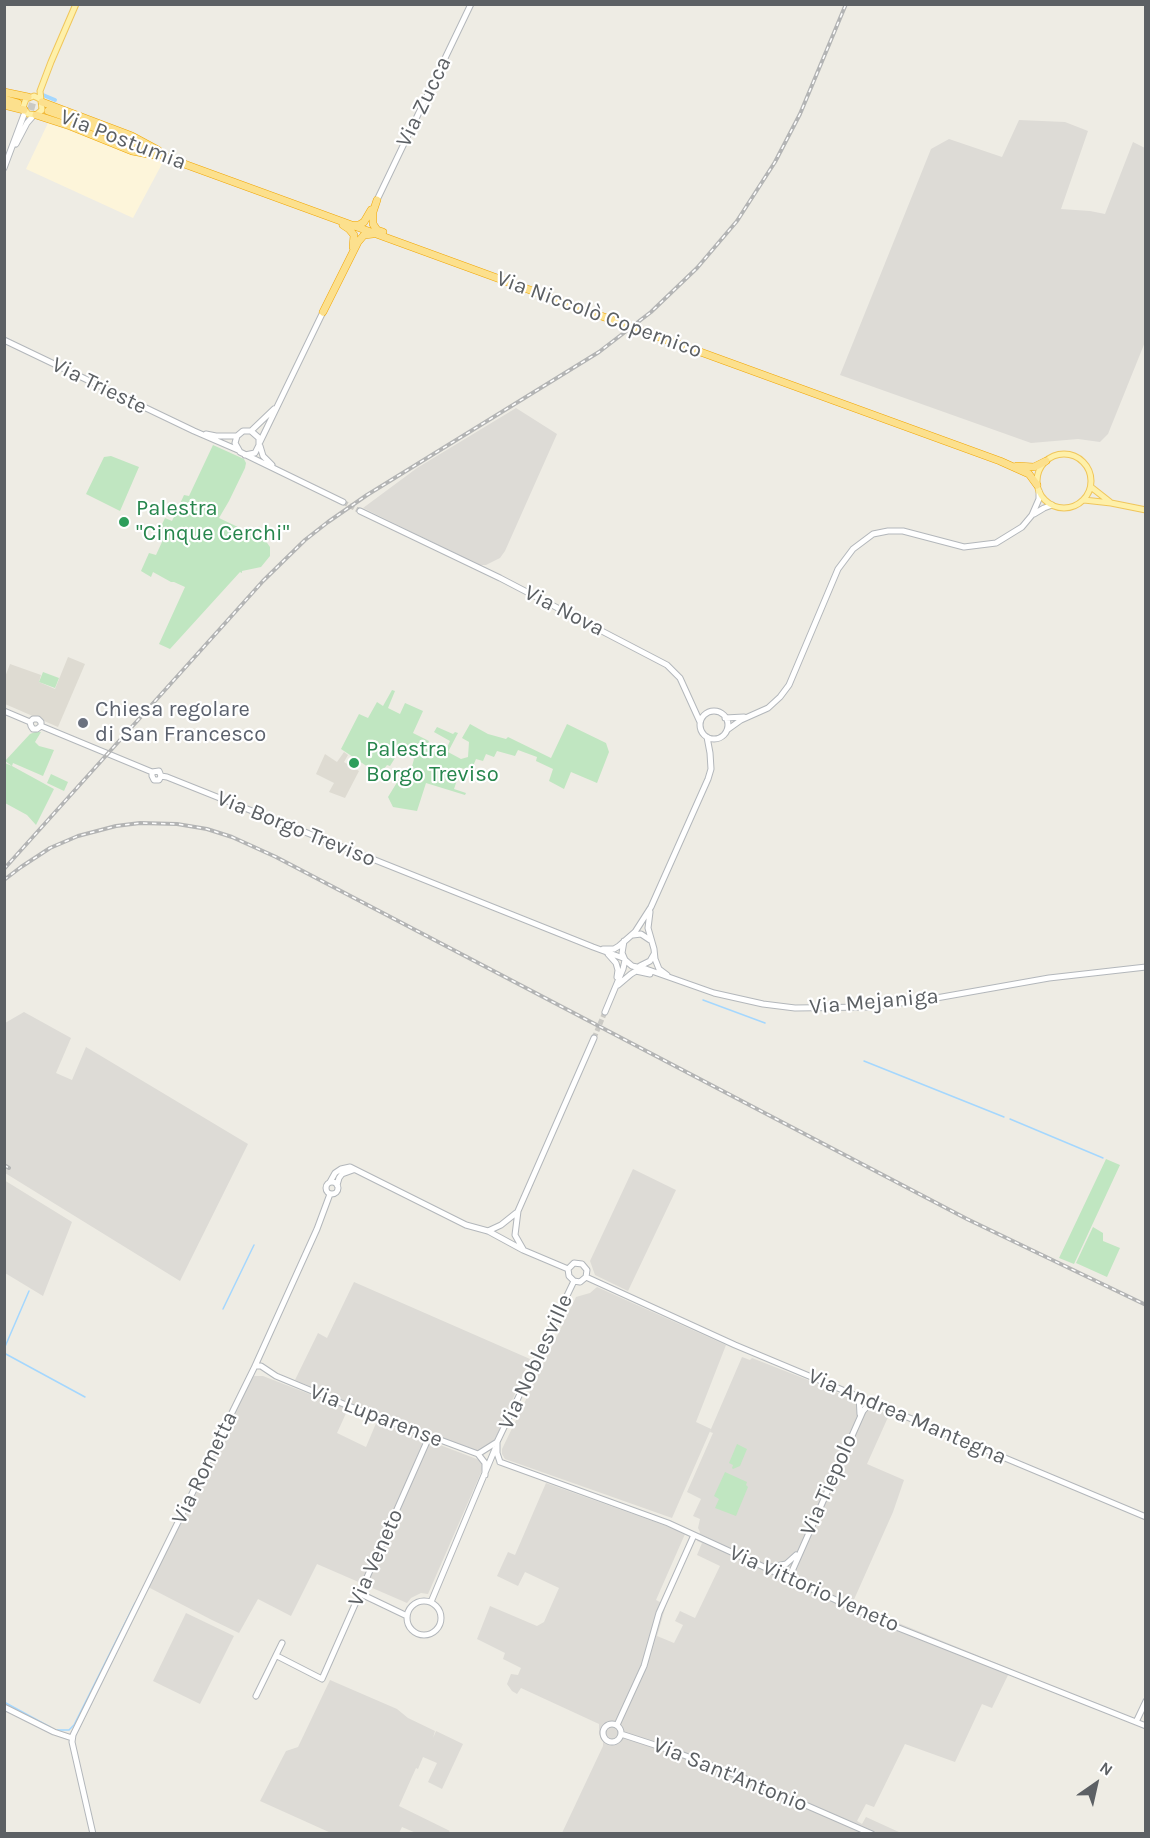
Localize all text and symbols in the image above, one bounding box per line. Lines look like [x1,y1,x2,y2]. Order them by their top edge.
street label: Via Zucca [391,52,457,152]
street label: Via Postumia [56,104,190,176]
street label: Via Niccolò Copernico [493,266,705,364]
street label: Via Trieste [47,352,151,420]
place label: Palestra "Cinque Cerchi" [136,496,289,548]
marker: Palestra "Cinque Cerchi" [117,515,131,529]
street label: Via Nova [519,580,609,642]
place label: Chiesa regolare di San Francesco [95,697,266,748]
marker: Chiesa regolare di San Francesco [76,716,90,730]
place label: Palestra Borgo Treviso [366,737,499,788]
marker: Palestra Borgo Treviso [347,756,361,770]
street label: Via Borgo Treviso [213,785,379,873]
street label: Via Mejaniga [808,983,940,1021]
street label: Via Noblesville [493,1290,579,1434]
street label: Via Andrea Mantegna [804,1363,1010,1471]
street label: Via Luparense [306,1379,446,1453]
street label: Via Rometta [166,1407,244,1529]
street label: Via Tiepolo [795,1430,863,1540]
street label: Via Veneto [343,1505,409,1611]
street label: Via Vittorio Veneto [725,1540,903,1638]
street label: Via Sant'Antonio [649,1732,811,1818]
north arrow [1066,1754,1126,1814]
text: N [1096,1758,1116,1780]

